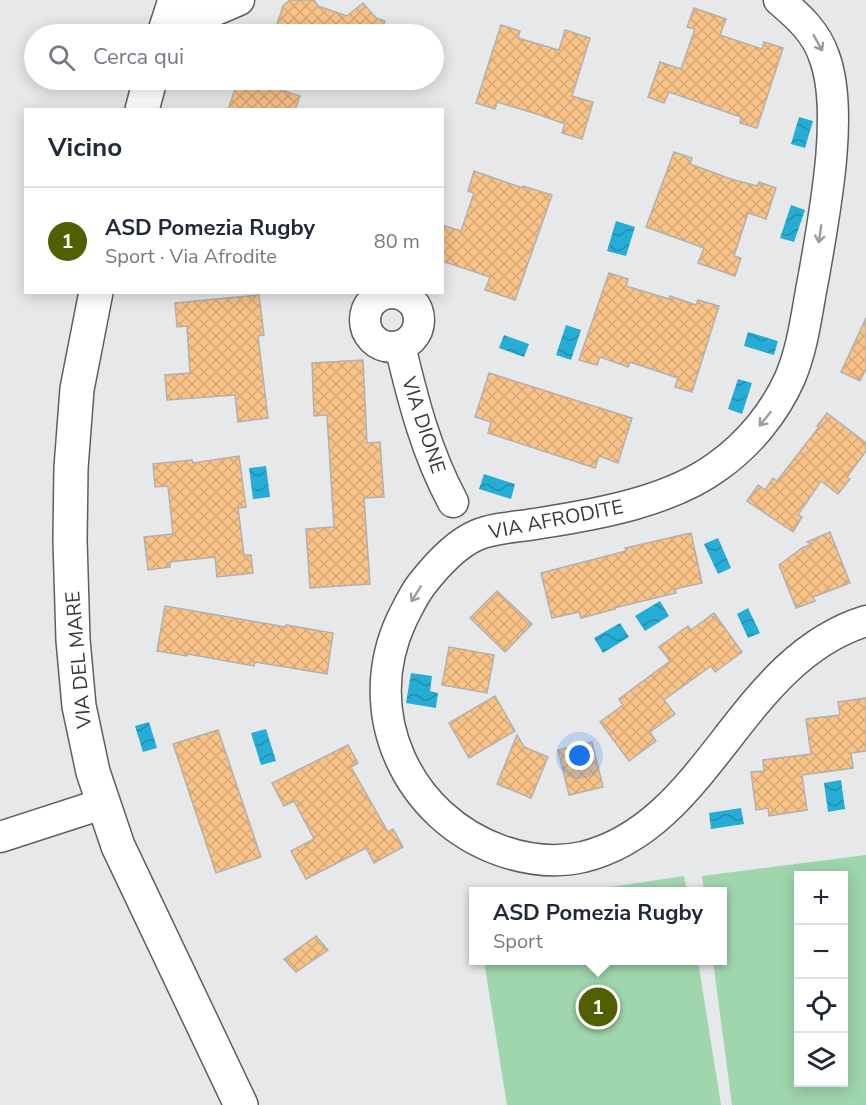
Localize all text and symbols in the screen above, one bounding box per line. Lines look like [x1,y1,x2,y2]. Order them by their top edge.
search box [24,24,444,90]
one-way arrow [812,34,824,51]
icon: search [45,41,78,74]
text: Cerca qui [93,42,184,72]
text: Vicino [48,130,122,165]
text: ASD Pomezia Rugby [105,213,315,243]
one-way arrow [815,224,826,244]
text: 1 [62,228,74,255]
text: 80 m [374,228,420,255]
text: Sport · Via Afrodite [105,243,277,270]
street label: VIA DIONE [395,372,452,477]
one-way arrow [759,411,772,427]
street label: VIA AFRODITE [486,493,626,546]
one-way arrow [410,585,422,602]
street label: VIA DEL MARE [59,590,98,731]
your location [565,741,594,770]
map controls [794,871,848,1087]
button: + [794,871,848,925]
popup [469,887,727,965]
text: ASD Pomezia Rugby [493,898,703,928]
button: − [794,925,848,979]
text: Sport [493,928,543,955]
button: locate [794,979,848,1033]
pin: 1 [578,984,618,1030]
button: layers [794,1033,848,1087]

